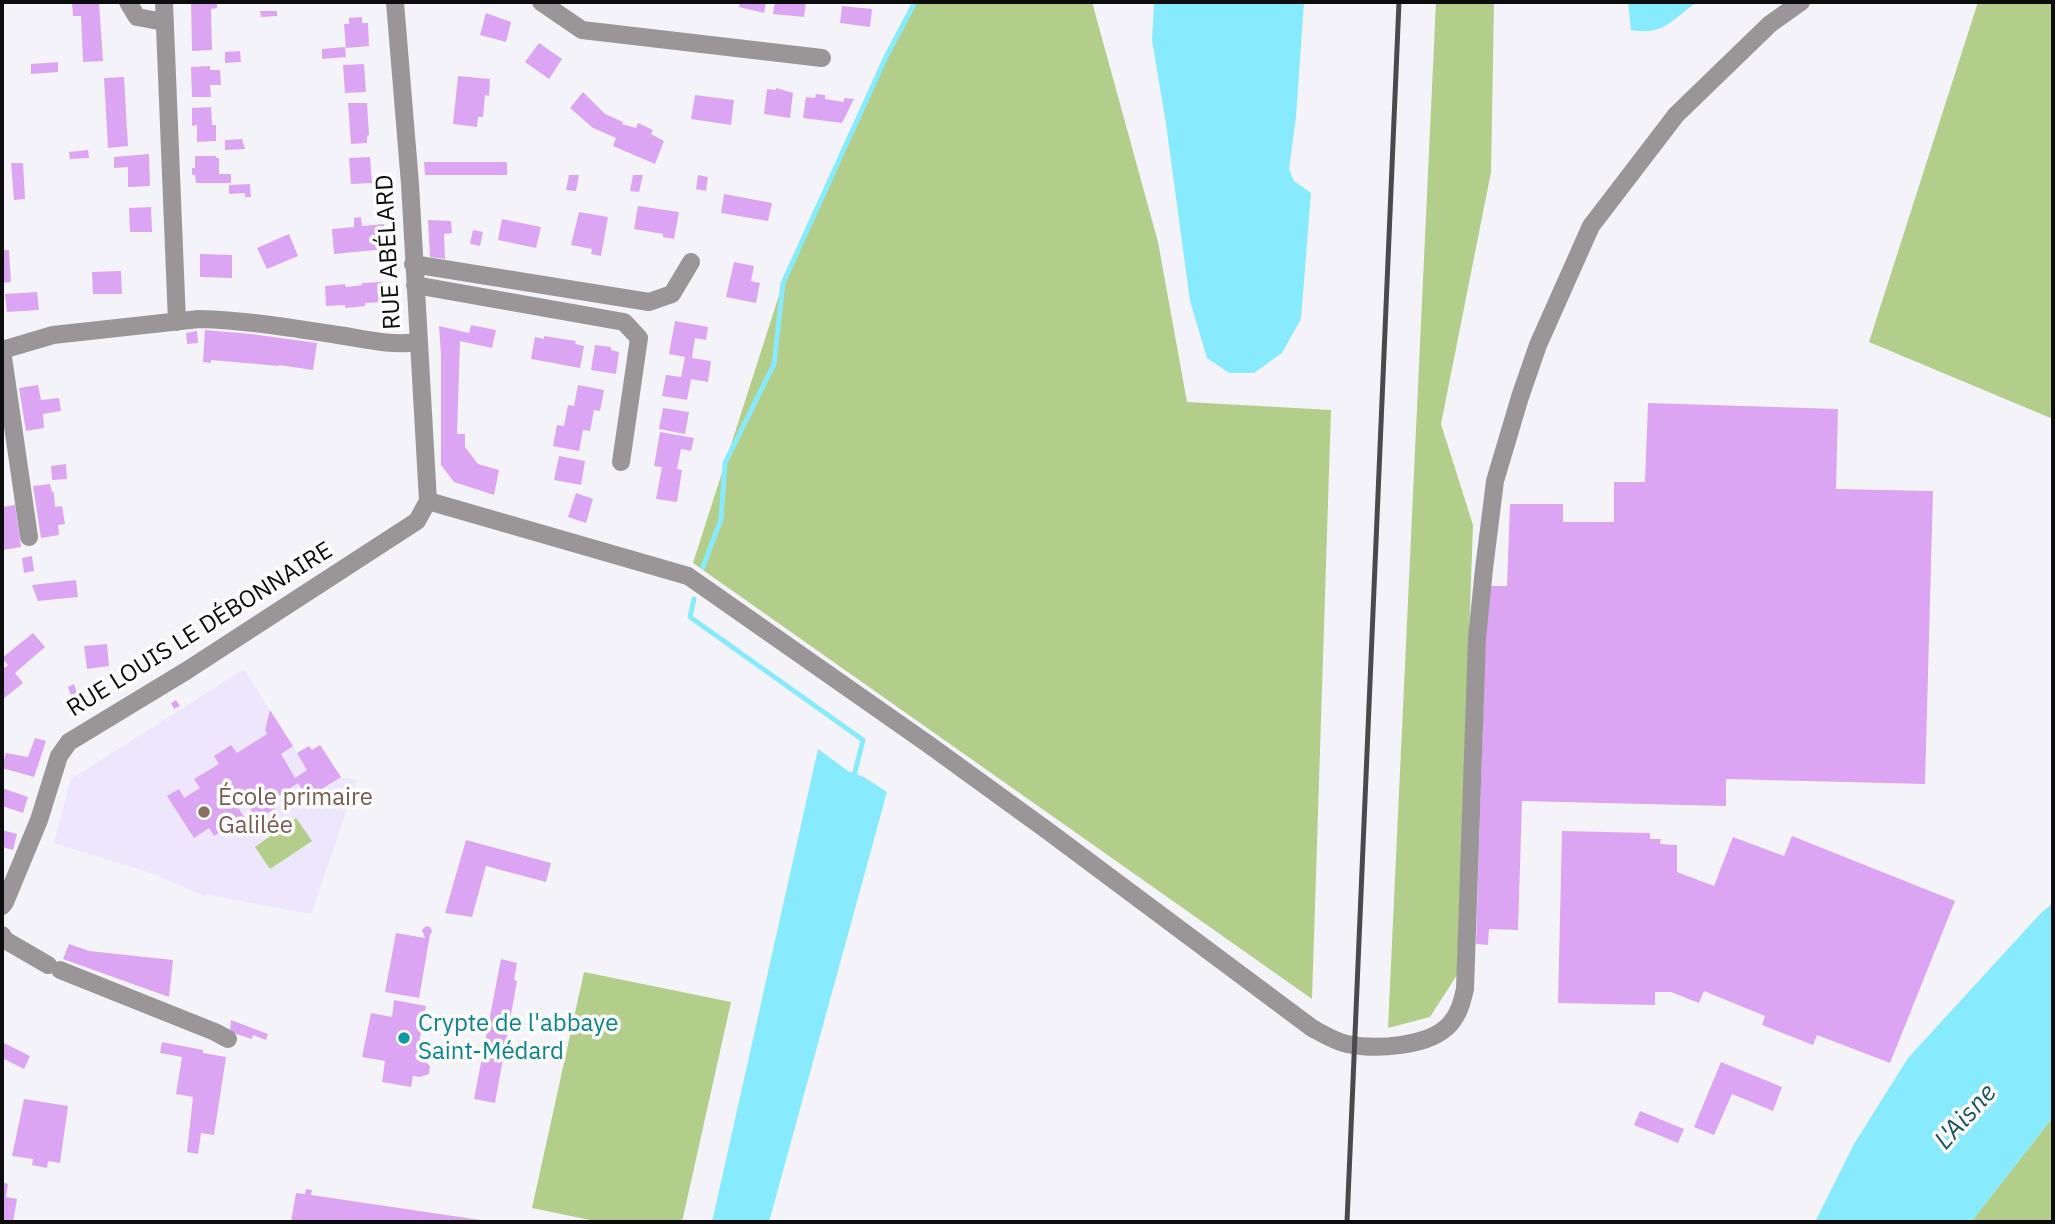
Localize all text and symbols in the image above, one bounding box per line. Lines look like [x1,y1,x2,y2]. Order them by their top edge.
street label: RUE ABÉLARD [371,174,407,330]
street label: RUE LOUIS LE DÉBONNAIRE [62,536,338,724]
place label: École primaire Galilée [218,784,373,840]
marker: École primaire Galilée [196,804,212,820]
place label: Crypte de l'abbaye Saint-Médard [418,1010,618,1066]
marker: Crypte de l'abbaye Saint-Médard [396,1030,412,1046]
water label: L'Aisne [1929,1078,2003,1156]

